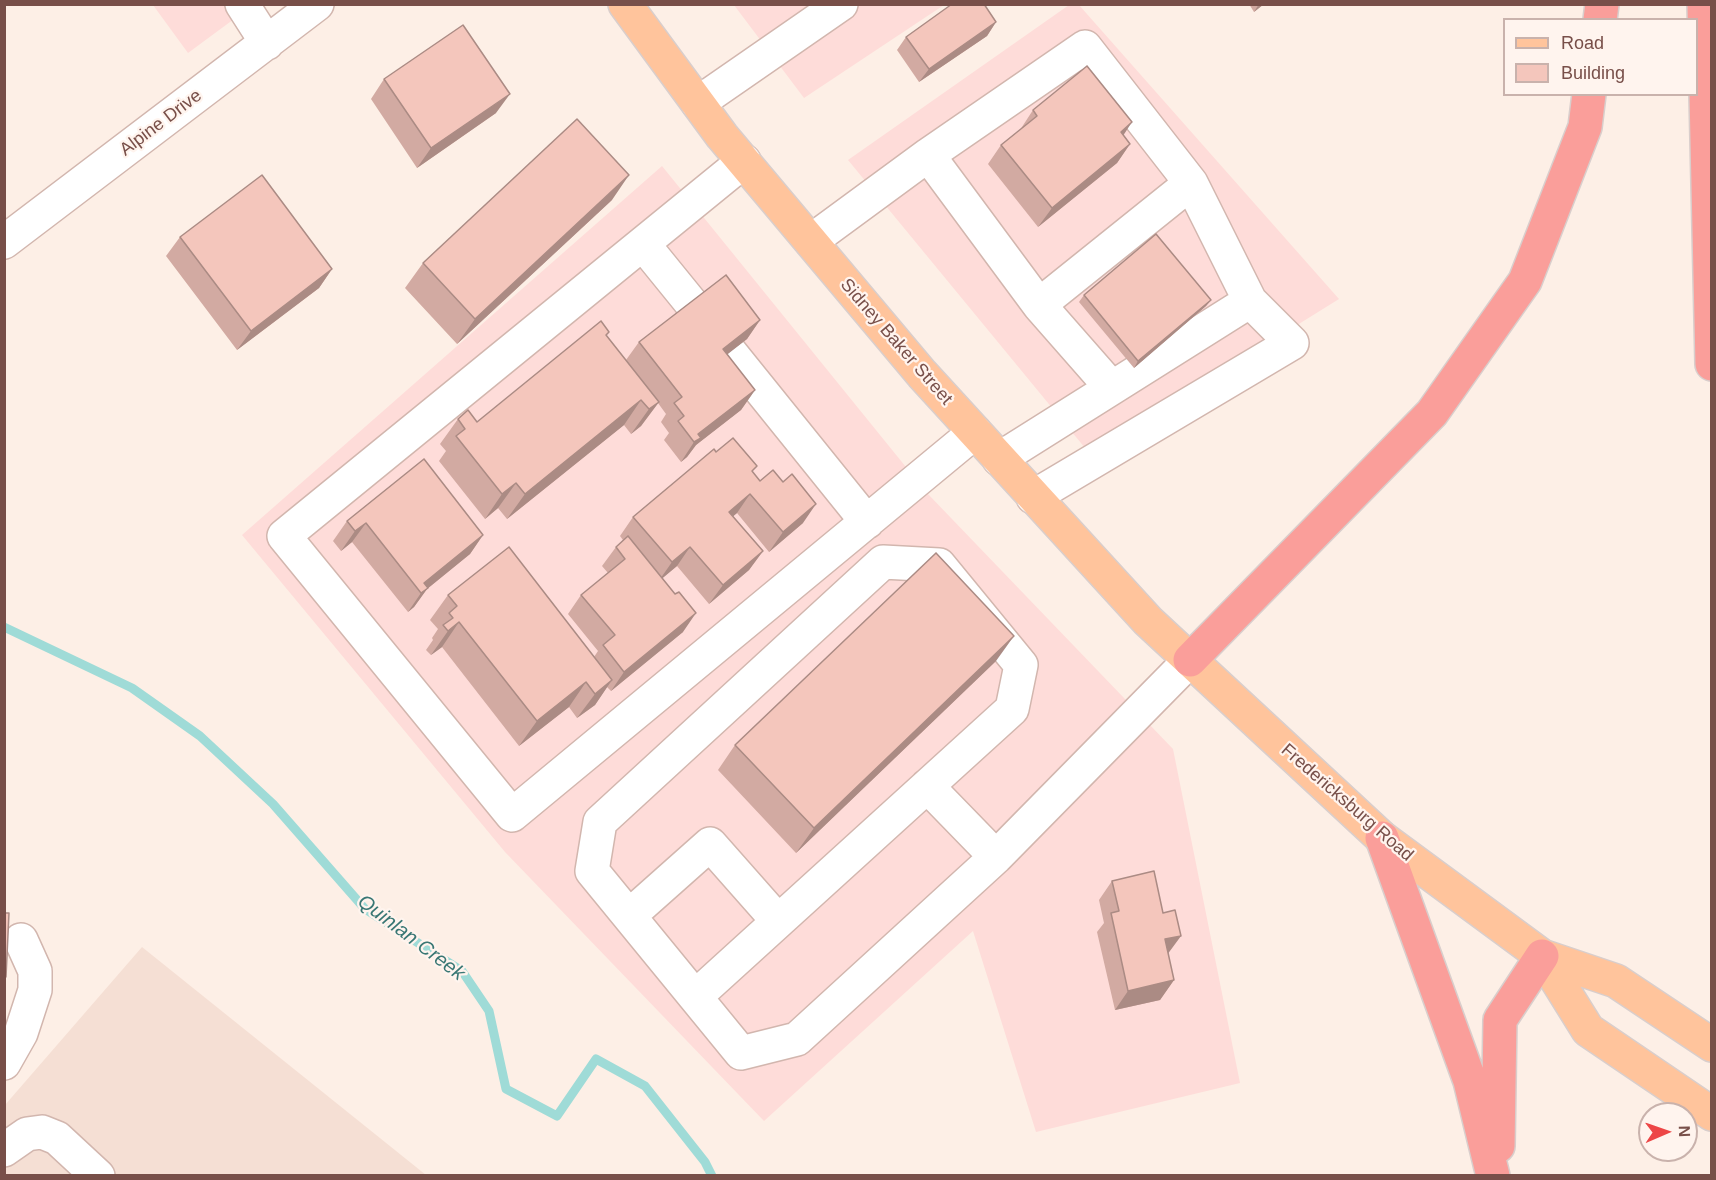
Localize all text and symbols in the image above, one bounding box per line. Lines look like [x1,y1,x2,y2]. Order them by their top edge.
legend [1503,18,1698,96]
text: Road [1561,33,1604,53]
text: Building [1561,63,1625,83]
street label: Alpine Drive [116,85,206,161]
street label: Sidney Baker Street [835,275,957,409]
street label: Fredericksburg Road [1276,740,1418,866]
water label: Quinlan Creek [353,890,469,986]
north arrow [1638,1102,1698,1162]
text: N [1676,1125,1693,1137]

